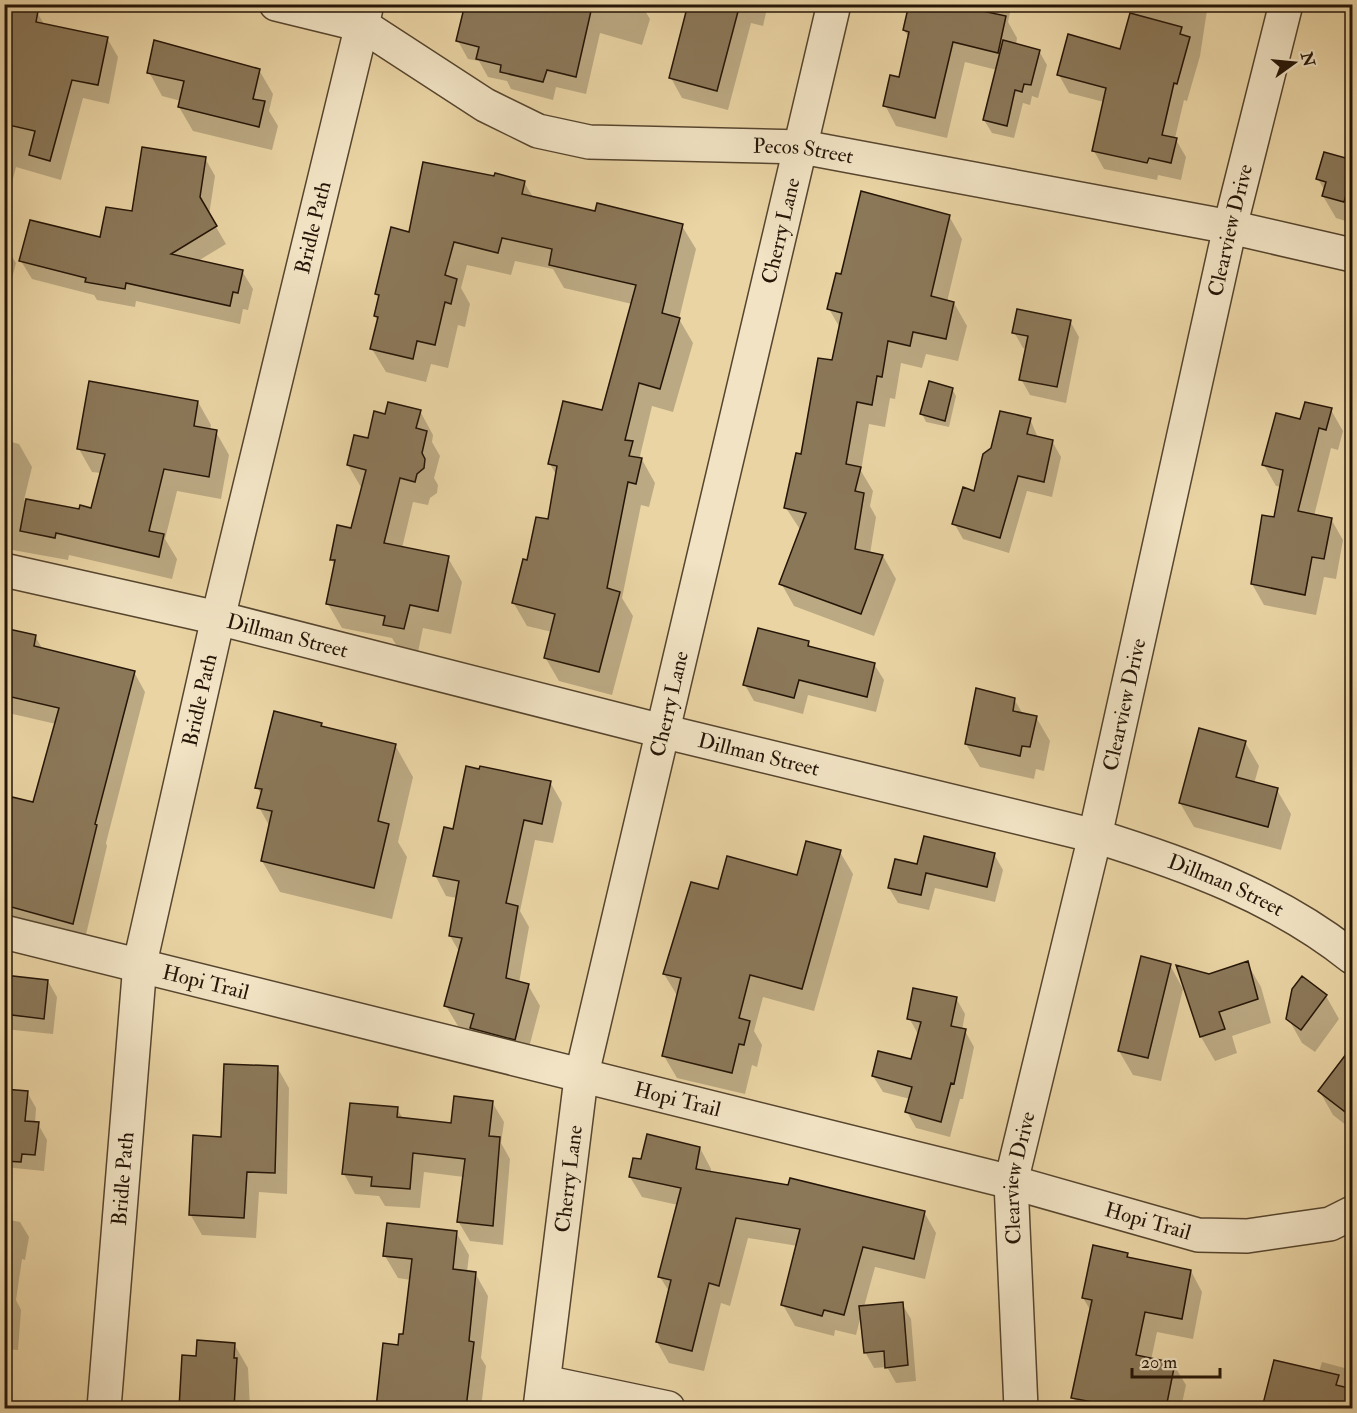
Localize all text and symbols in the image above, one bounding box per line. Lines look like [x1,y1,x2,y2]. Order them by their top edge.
north arrow [1264,33,1324,93]
text: N [1296,49,1319,70]
street label: Pecos Street [753,133,856,170]
street label: Clearview Drive [1202,161,1259,299]
street label: Cherry Lane [756,175,807,286]
street label: Bridle Path [289,179,337,277]
street label: Dillman Street [224,608,351,665]
street label: Clearview Drive [1097,636,1152,773]
street label: Cherry Lane [644,648,695,760]
street label: Bridle Path [176,651,223,749]
street label: Dillman Street [695,727,822,783]
street label: Dillman Street [1164,848,1289,923]
street label: Hopi Trail [160,959,252,1007]
street label: Hopi Trail [631,1076,724,1124]
street label: Clearview Drive [998,1108,1042,1245]
street label: Cherry Lane [549,1123,589,1234]
street label: Bridle Path [106,1131,140,1227]
street label: Hopi Trail [1102,1196,1195,1247]
scale bar [1132,1341,1220,1379]
text: 20 m [1141,1351,1177,1374]

